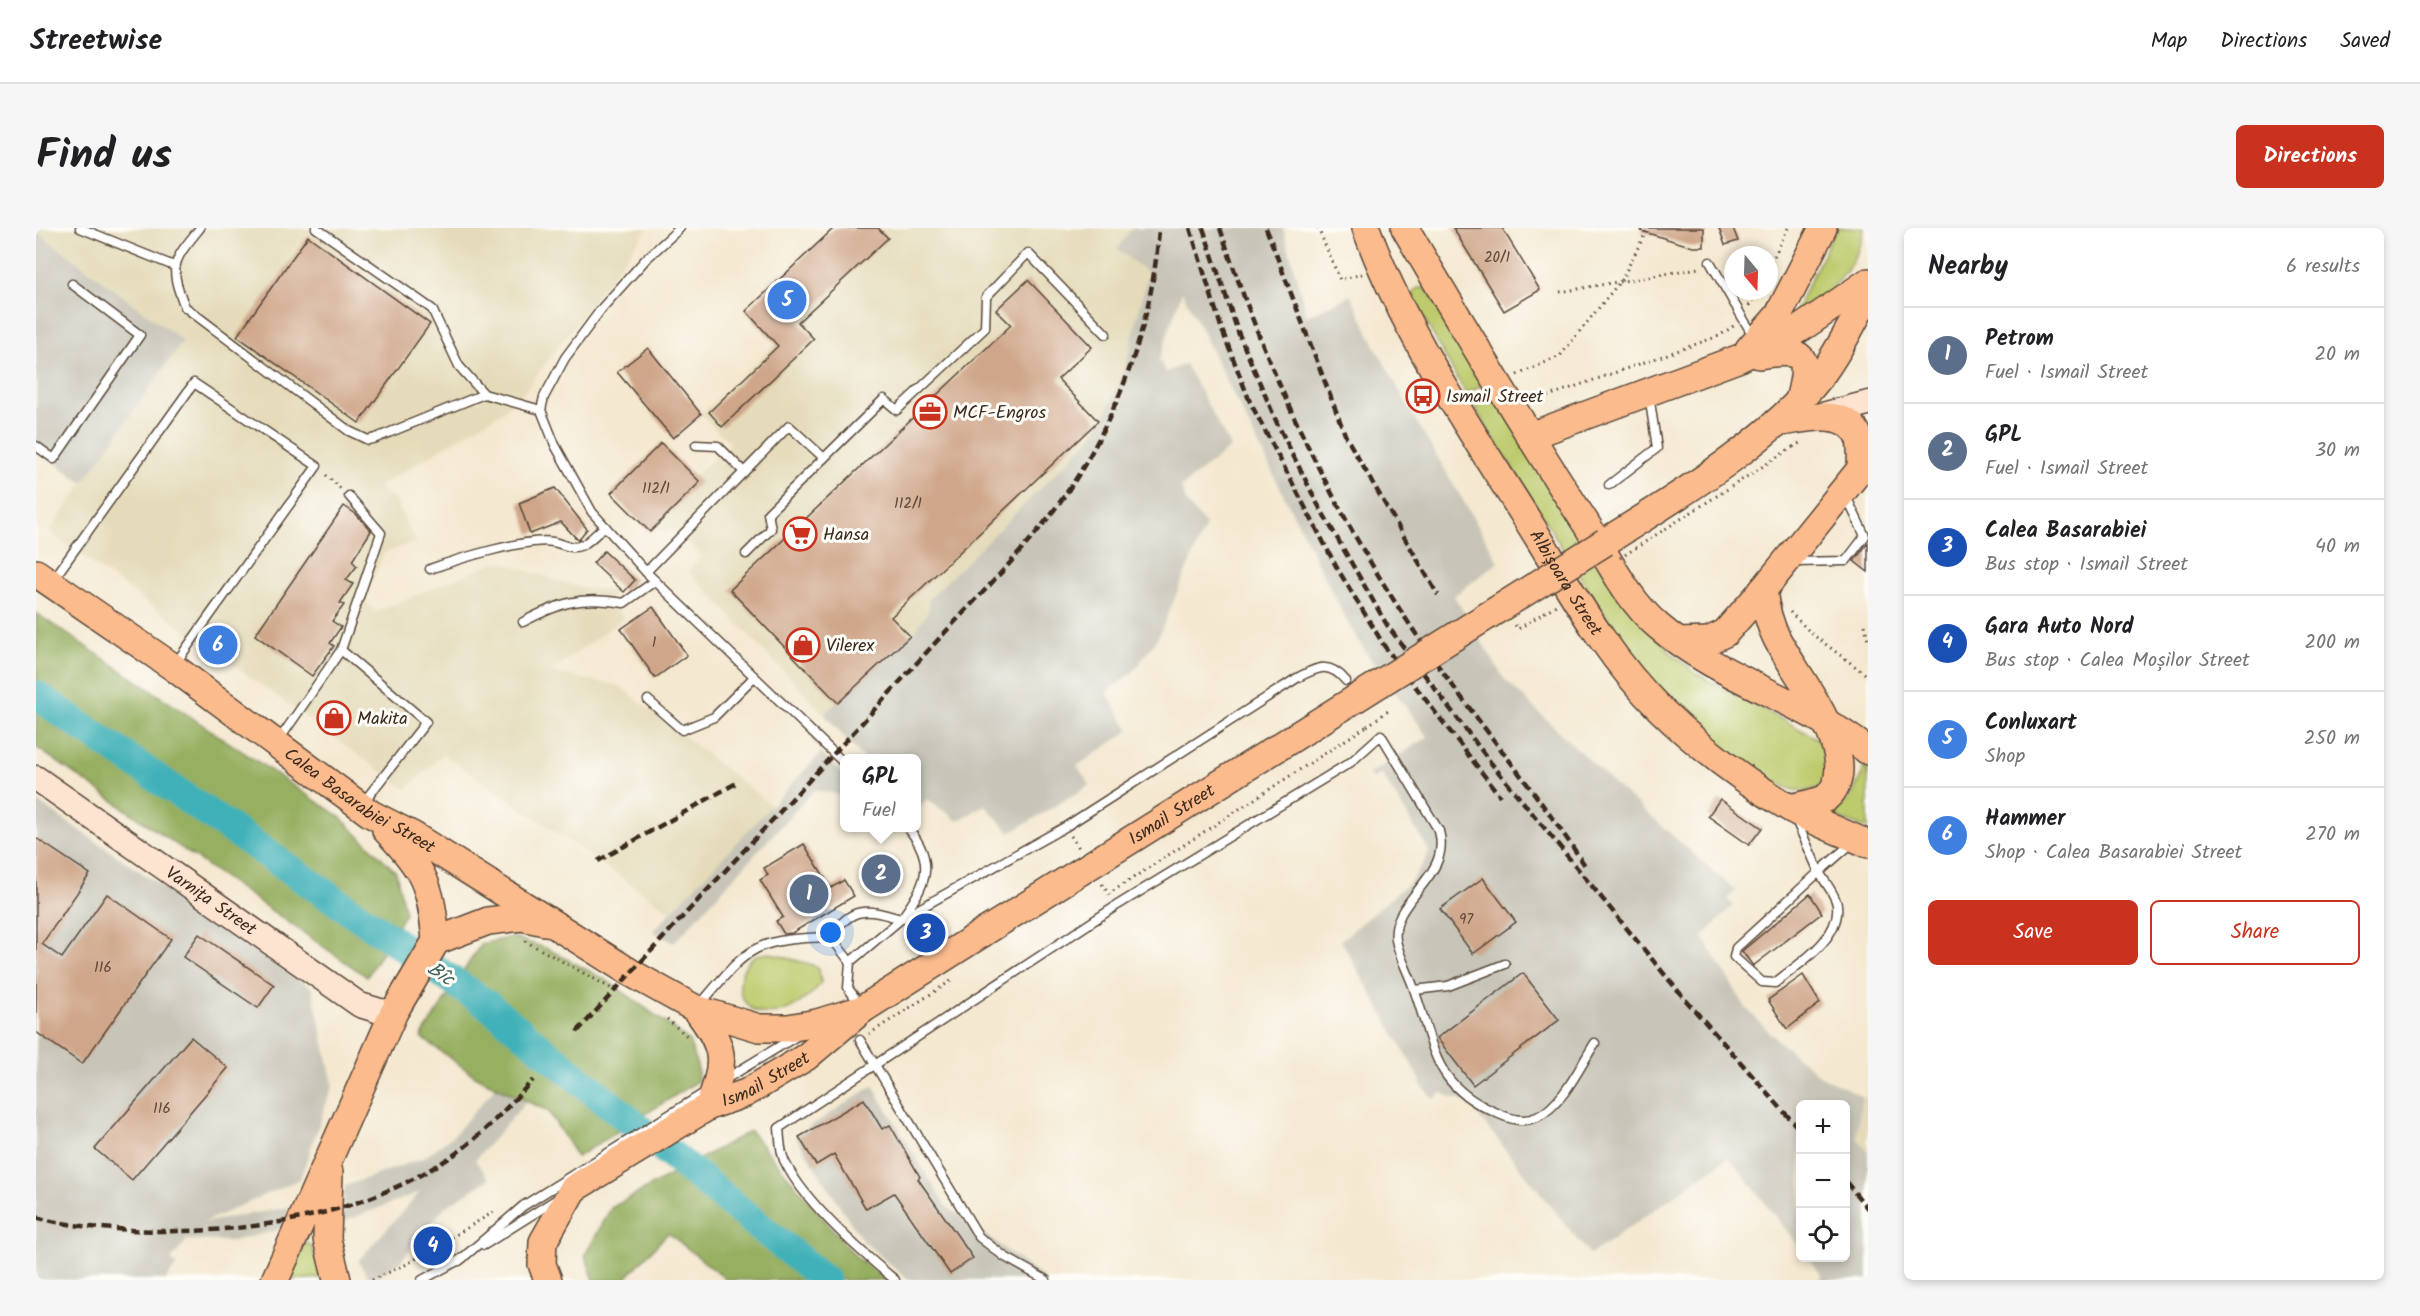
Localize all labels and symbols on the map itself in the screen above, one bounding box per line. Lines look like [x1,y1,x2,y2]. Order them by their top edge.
house number: 20/1 [1484,246,1510,270]
north arrow [1724,246,1778,300]
pin: 5 [768,278,807,322]
bus stop icon: Ismail Street [1405,378,1441,414]
place label: Ismail Street [1446,383,1545,412]
office icon: MCF-Engros [912,394,948,430]
place label: MCF-Engros [953,399,1046,428]
house number: 112/1 [642,477,670,501]
house number: 112/1 [894,492,922,516]
supermarket icon: Hansa [782,516,818,552]
place label: Hansa [823,521,869,550]
street label: Albișoara Street [1521,524,1610,644]
pin: 6 [198,622,237,668]
shop icon: Vilerex [785,627,821,663]
house number: 1 [652,631,657,655]
place label: Vilerex [826,632,874,661]
shop icon: Makita [316,700,352,736]
place label: Makita [357,705,408,734]
street label: Calea Basarabiei Street [277,741,442,863]
street label: Ismail Street [1123,777,1222,854]
pin: 2 [862,852,900,896]
street label: Varnița Street [159,860,263,945]
pin: 1 [790,872,828,916]
house number: 97 [1459,908,1474,932]
pin: 3 [906,910,946,956]
your location [816,918,845,947]
water label: Bîc [420,954,462,996]
house number: 116 [94,956,112,980]
street label: Ismail Street [718,1044,817,1117]
house number: 116 [153,1097,171,1121]
pin: 4 [414,1224,452,1268]

